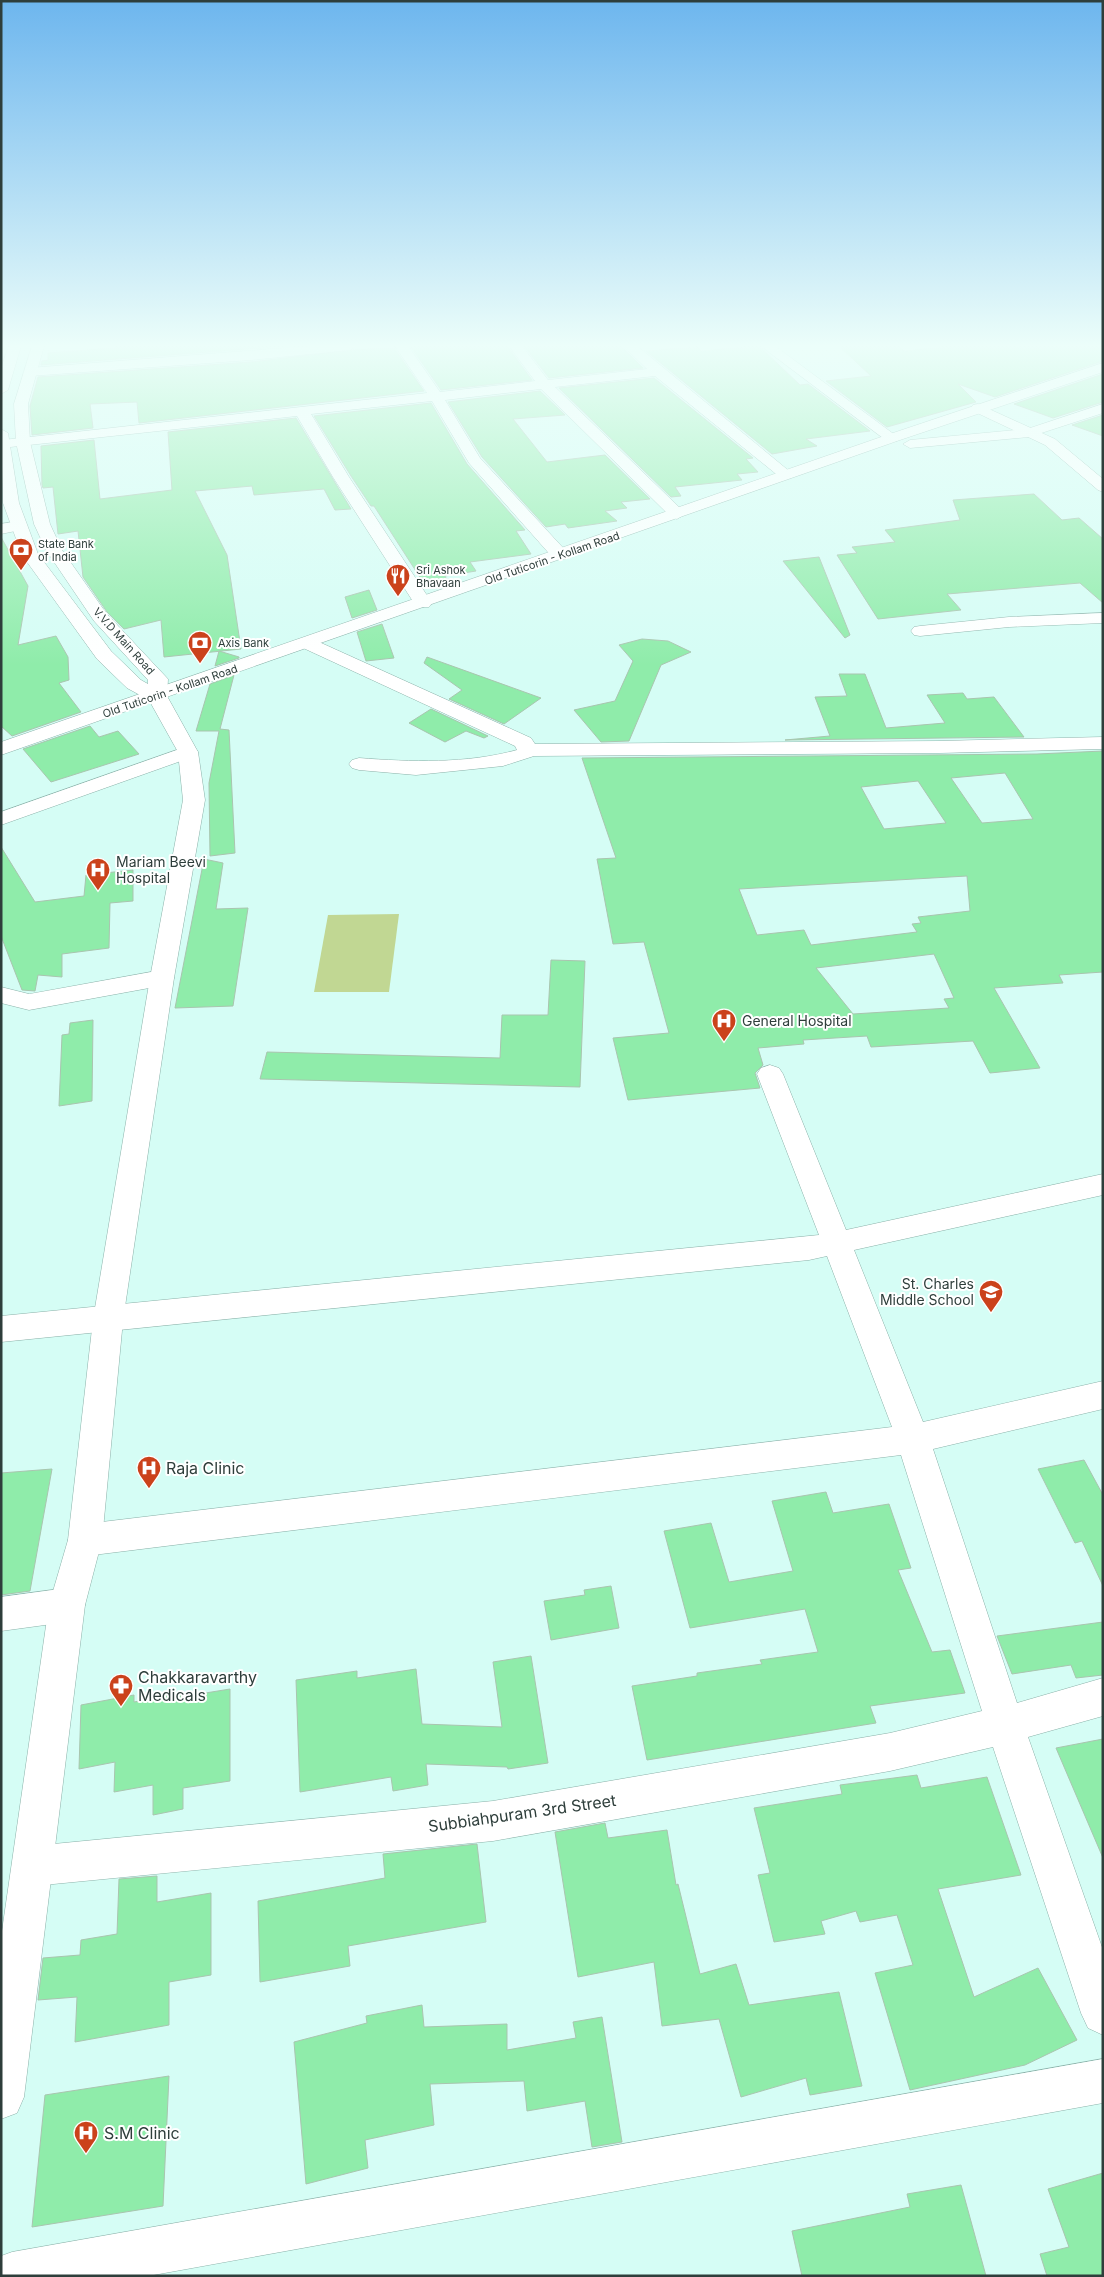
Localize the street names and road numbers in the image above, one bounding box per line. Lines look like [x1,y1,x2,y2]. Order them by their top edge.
street label: Old Tuticorin - Kollam Road [483,528,621,588]
street label: V.V.D Main Road [90,605,158,677]
street label: Old Tuticorin - Kollam Road [101,661,239,721]
street label: Subbiahpuram 3rd Street [427,1790,617,1836]

